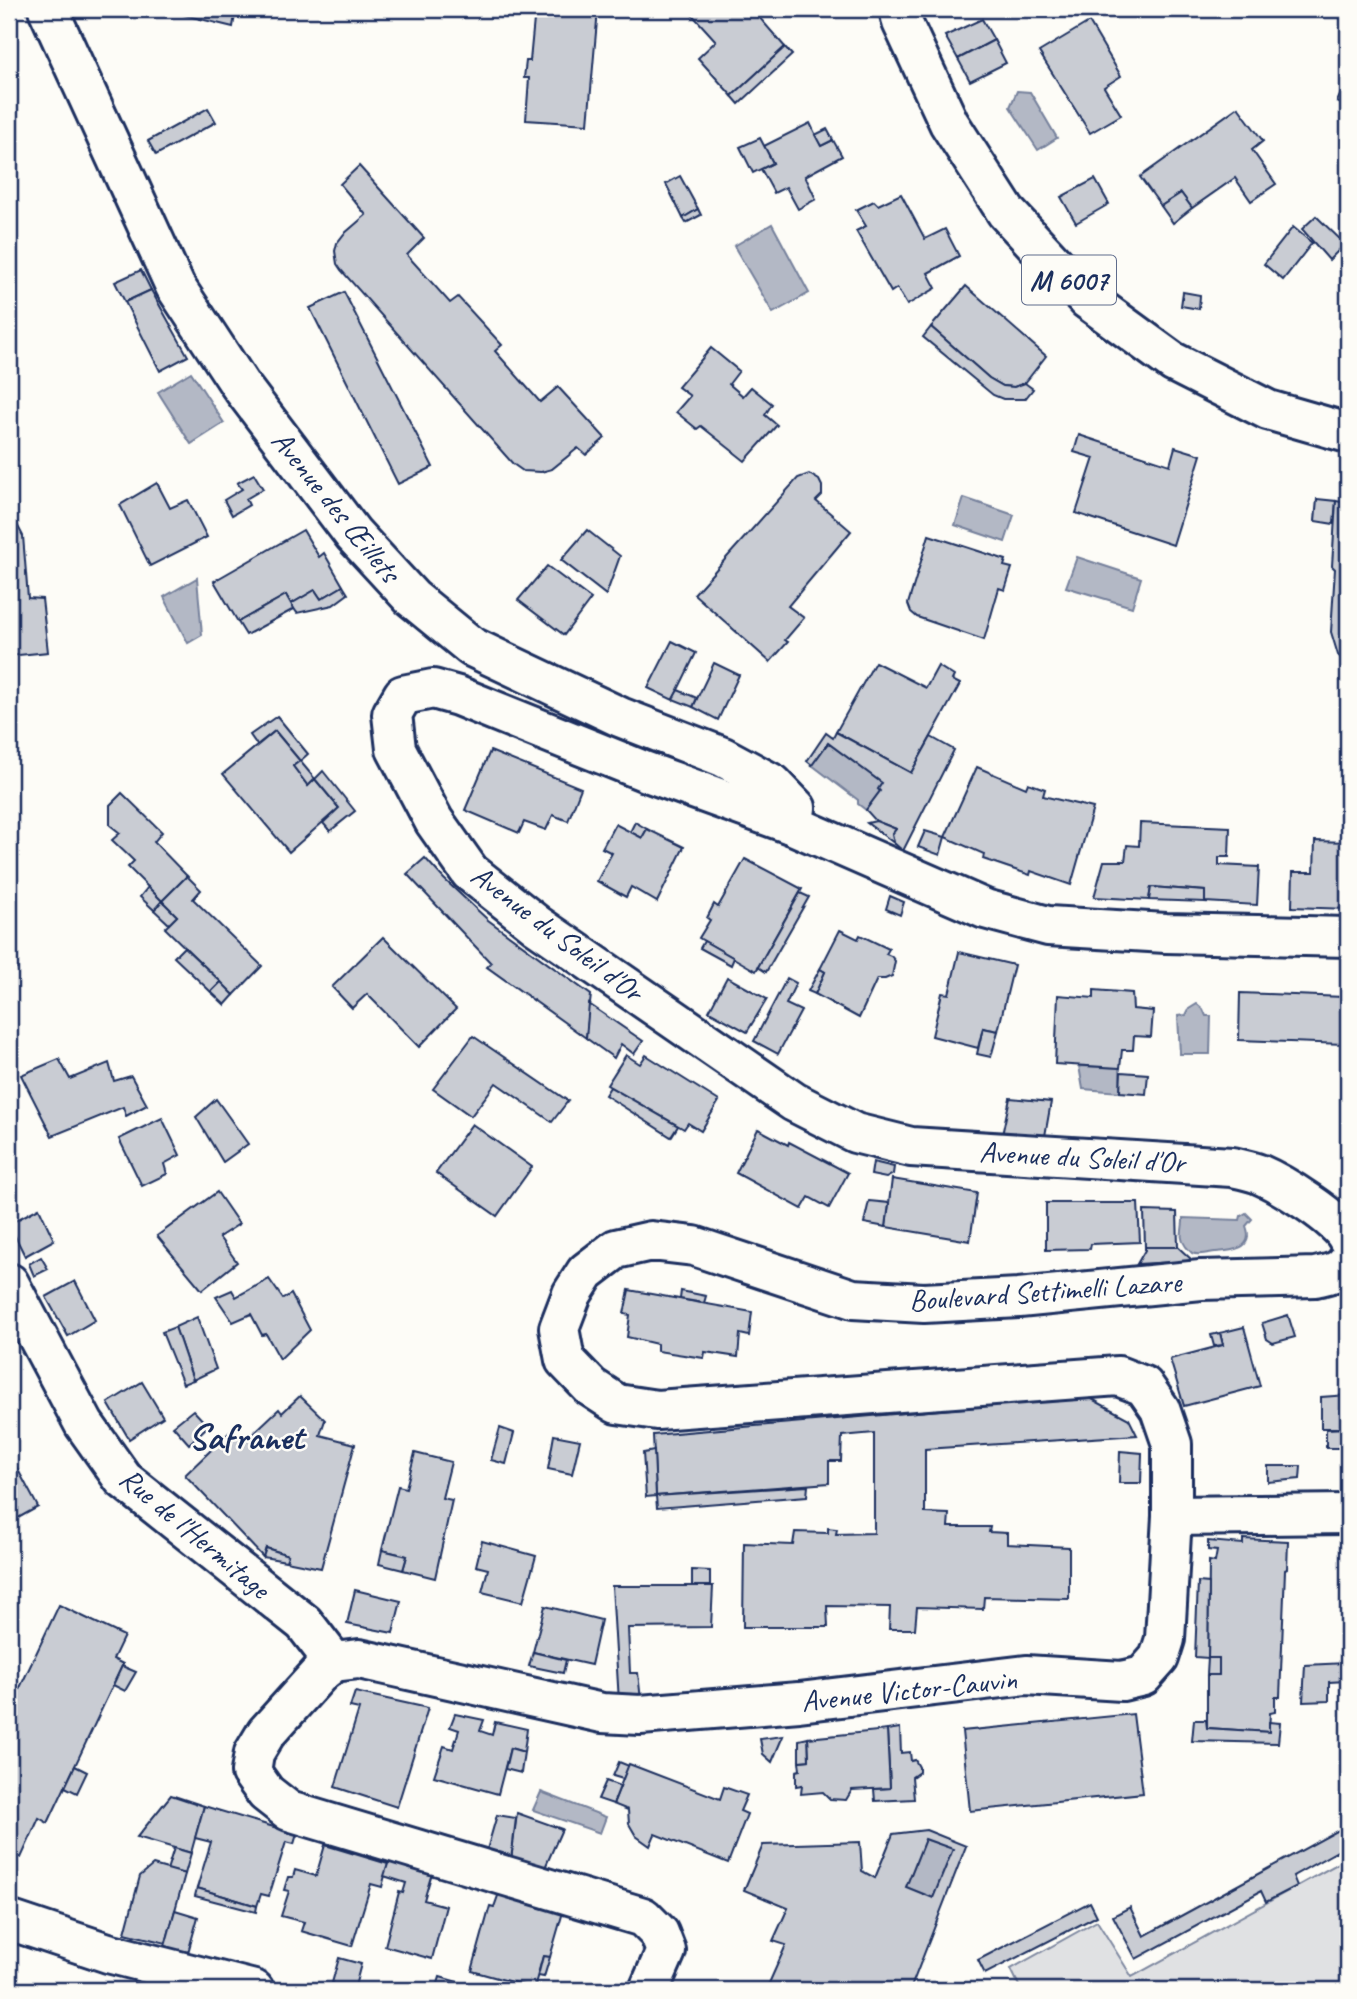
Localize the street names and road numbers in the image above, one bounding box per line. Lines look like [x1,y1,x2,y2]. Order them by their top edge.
road number: M 6007 [1022,256,1116,304]
street label: Avenue des Œillets [263,422,411,592]
street label: Avenue du Soleil d'Or [464,856,653,1012]
street label: Avenue du Soleil d'Or [979,1133,1189,1182]
street label: Boulevard Settimelli Lazare [908,1262,1185,1319]
street label: Rue de l'Hermitage [112,1459,280,1608]
street label: Avenue Victor-Cauvin [799,1660,1019,1720]

